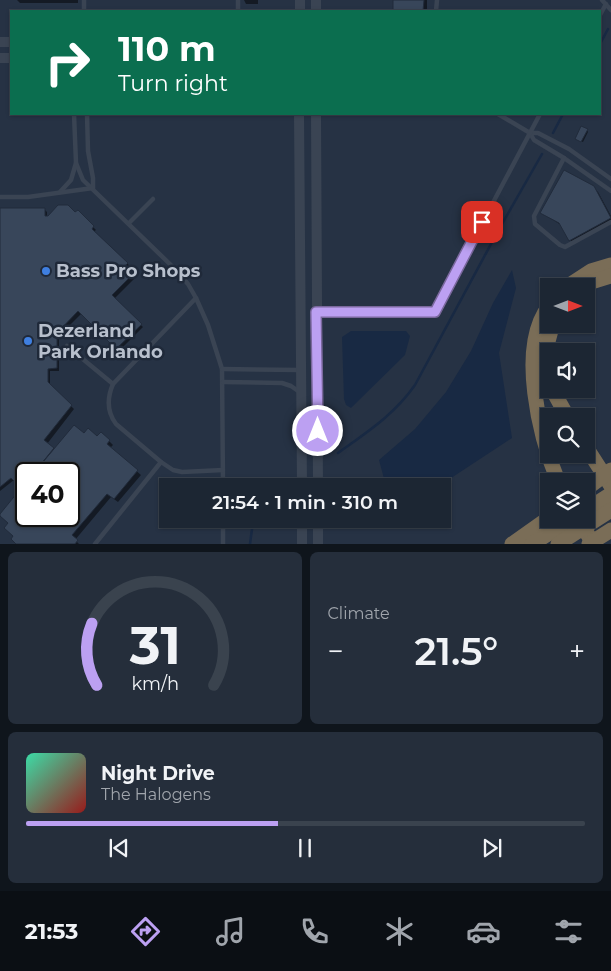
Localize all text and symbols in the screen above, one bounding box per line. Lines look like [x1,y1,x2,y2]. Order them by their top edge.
text: 110 m [118,27,216,70]
icon: right [35,30,100,95]
text: Turn right [118,70,228,97]
pin [461,201,503,243]
icon: arrive [468,208,496,236]
place label: Bass Pro Shops [56,260,201,282]
marker: Bass Pro Shops [40,265,52,277]
north arrow [540,278,595,332]
map controls [540,278,595,528]
place label: Dezerland Park Orlando [38,320,163,363]
marker: Dezerland Park Orlando [22,335,34,347]
button: sound [540,343,595,398]
position arrow [291,404,343,456]
button: search [540,408,595,463]
speed limit sign: 40 [15,462,80,527]
button: layers [540,473,595,528]
text: 21:54 · 1 min · 310 m [212,491,398,514]
text: Climate [328,604,390,623]
text: 31 [128,614,180,677]
text: 21.5° [414,628,498,675]
text: − [328,634,344,668]
text: + [569,634,585,668]
text: km/h [131,673,179,694]
text: Night Drive [101,762,215,785]
text: The Halogens [101,785,211,804]
icon: previous [105,834,133,862]
icon: pause [291,834,319,862]
icon: next [478,834,506,862]
icon: directions [128,914,163,949]
icon: music [213,914,248,949]
icon: phone [297,914,332,949]
icon: climate [382,914,417,949]
icon: car [466,914,501,949]
icon: filters [551,914,586,949]
text: 21:53 [25,918,78,945]

